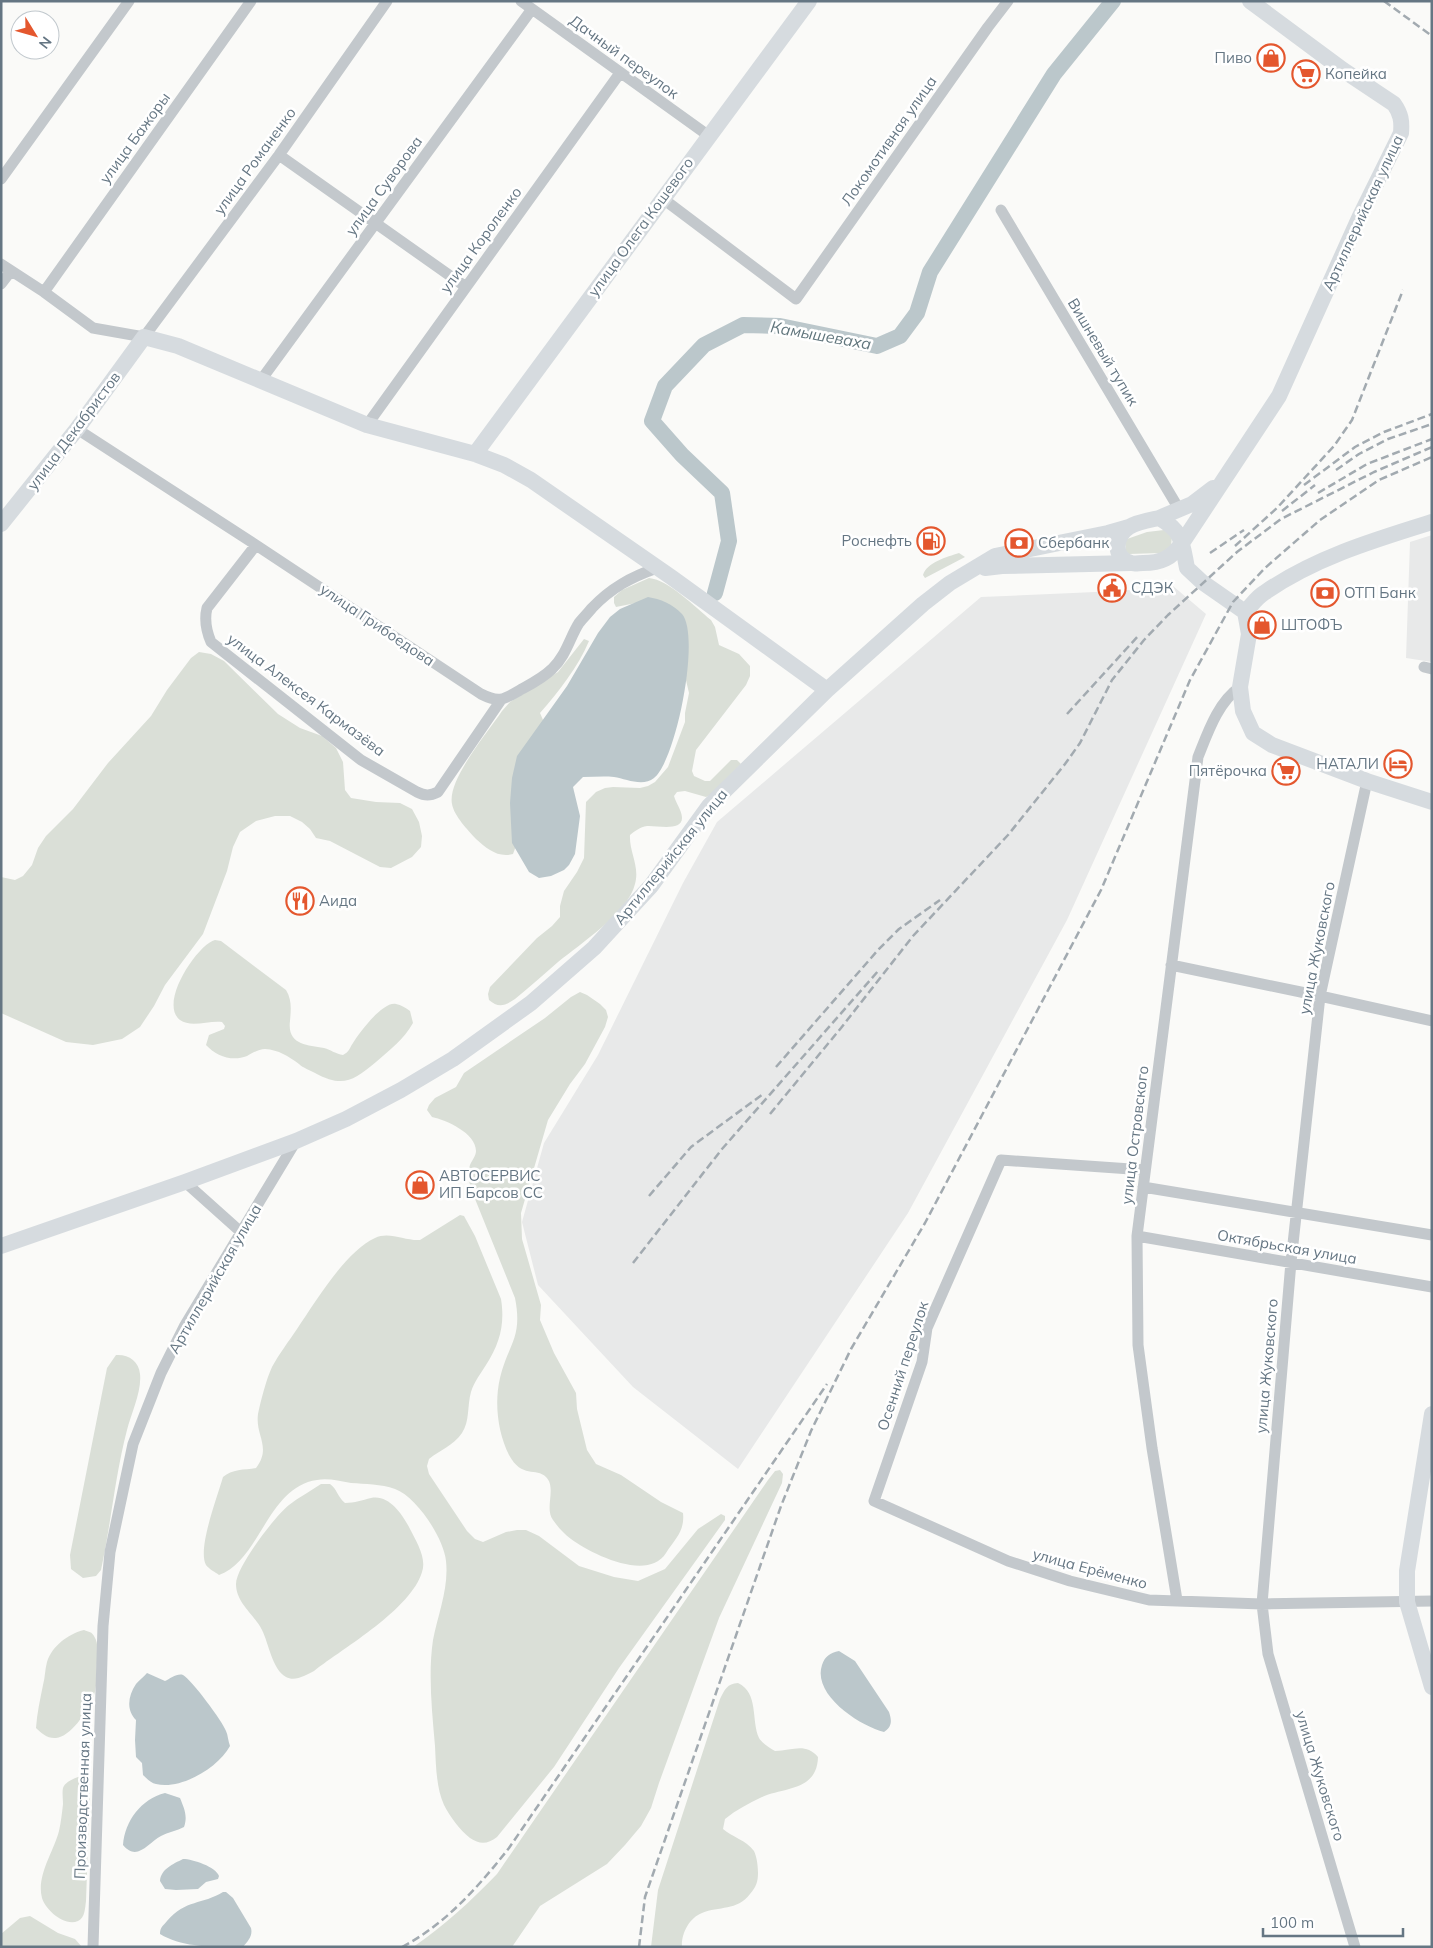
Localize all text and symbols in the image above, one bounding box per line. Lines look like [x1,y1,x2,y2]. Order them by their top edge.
north arrow [10,10,60,60]
street label: Дачный переулок [566,11,683,103]
text: N [35,33,56,52]
shop icon: Пиво [1256,43,1286,73]
place label: Пиво [1215,48,1252,67]
supermarket icon: Копейка [1291,59,1321,89]
place label: Копейка [1325,64,1387,83]
street label: Локомотивная улица [837,72,940,209]
street label: улица Бажоры [95,88,174,187]
street label: улица Романенко [209,103,300,218]
street label: улица Суворова [341,132,426,239]
street label: Артиллерийская улица [1318,132,1407,294]
street label: улица Олега Кошевого [584,153,697,300]
street label: улица Короленко [436,183,526,297]
street label: Вишневый тупик [1064,295,1143,410]
water label: Камышеваха [769,316,873,354]
street label: улица Декабристов [23,368,124,494]
fuel station icon: Роснефть [916,526,946,556]
bank icon: Сбербанк [1004,528,1034,558]
place label: Роснефть [842,531,912,550]
place label: Сбербанк [1038,533,1110,552]
public building icon: СДЭК [1097,573,1127,603]
place label: СДЭК [1131,578,1174,597]
bank icon: ОТП Банк [1310,578,1340,608]
street label: улица Грибоедова [316,579,438,670]
place label: ОТП Банк [1344,583,1417,602]
shop icon: ШТОФЪ [1247,610,1277,640]
place label: ШТОФЪ [1281,615,1343,634]
street label: улица Алексея Кармазёва [224,629,389,760]
hotel icon: НАТАЛИ [1383,749,1413,779]
place label: НАТАЛИ [1316,754,1379,773]
supermarket icon: Пятёрочка [1271,756,1301,786]
place label: Пятёрочка [1189,761,1267,780]
street label: Артиллерийская улица [610,785,731,929]
street label: улица Жуковского [1294,880,1339,1016]
restaurant icon: Аида [285,886,315,916]
place label: Аида [319,891,357,910]
street label: улица Островского [1117,1065,1152,1205]
place label: АВТОСЕРВИС ИП Барсов СС [439,1166,543,1202]
shop icon: АВТОСЕРВИС ИП Барсов СС [405,1170,435,1200]
street label: Артиллерийская улица [164,1201,265,1357]
street label: Октябрьская улица [1216,1225,1358,1268]
street label: Осенний переулок [873,1298,933,1433]
street label: улица Жуковского [1251,1298,1282,1434]
street label: улица Ерёменко [1031,1544,1150,1593]
street label: Производственная улица [70,1693,95,1879]
street label: улица Жуковского [1292,1708,1349,1843]
scale bar [1263,1906,1403,1938]
text: 100 m [1270,1913,1314,1932]

